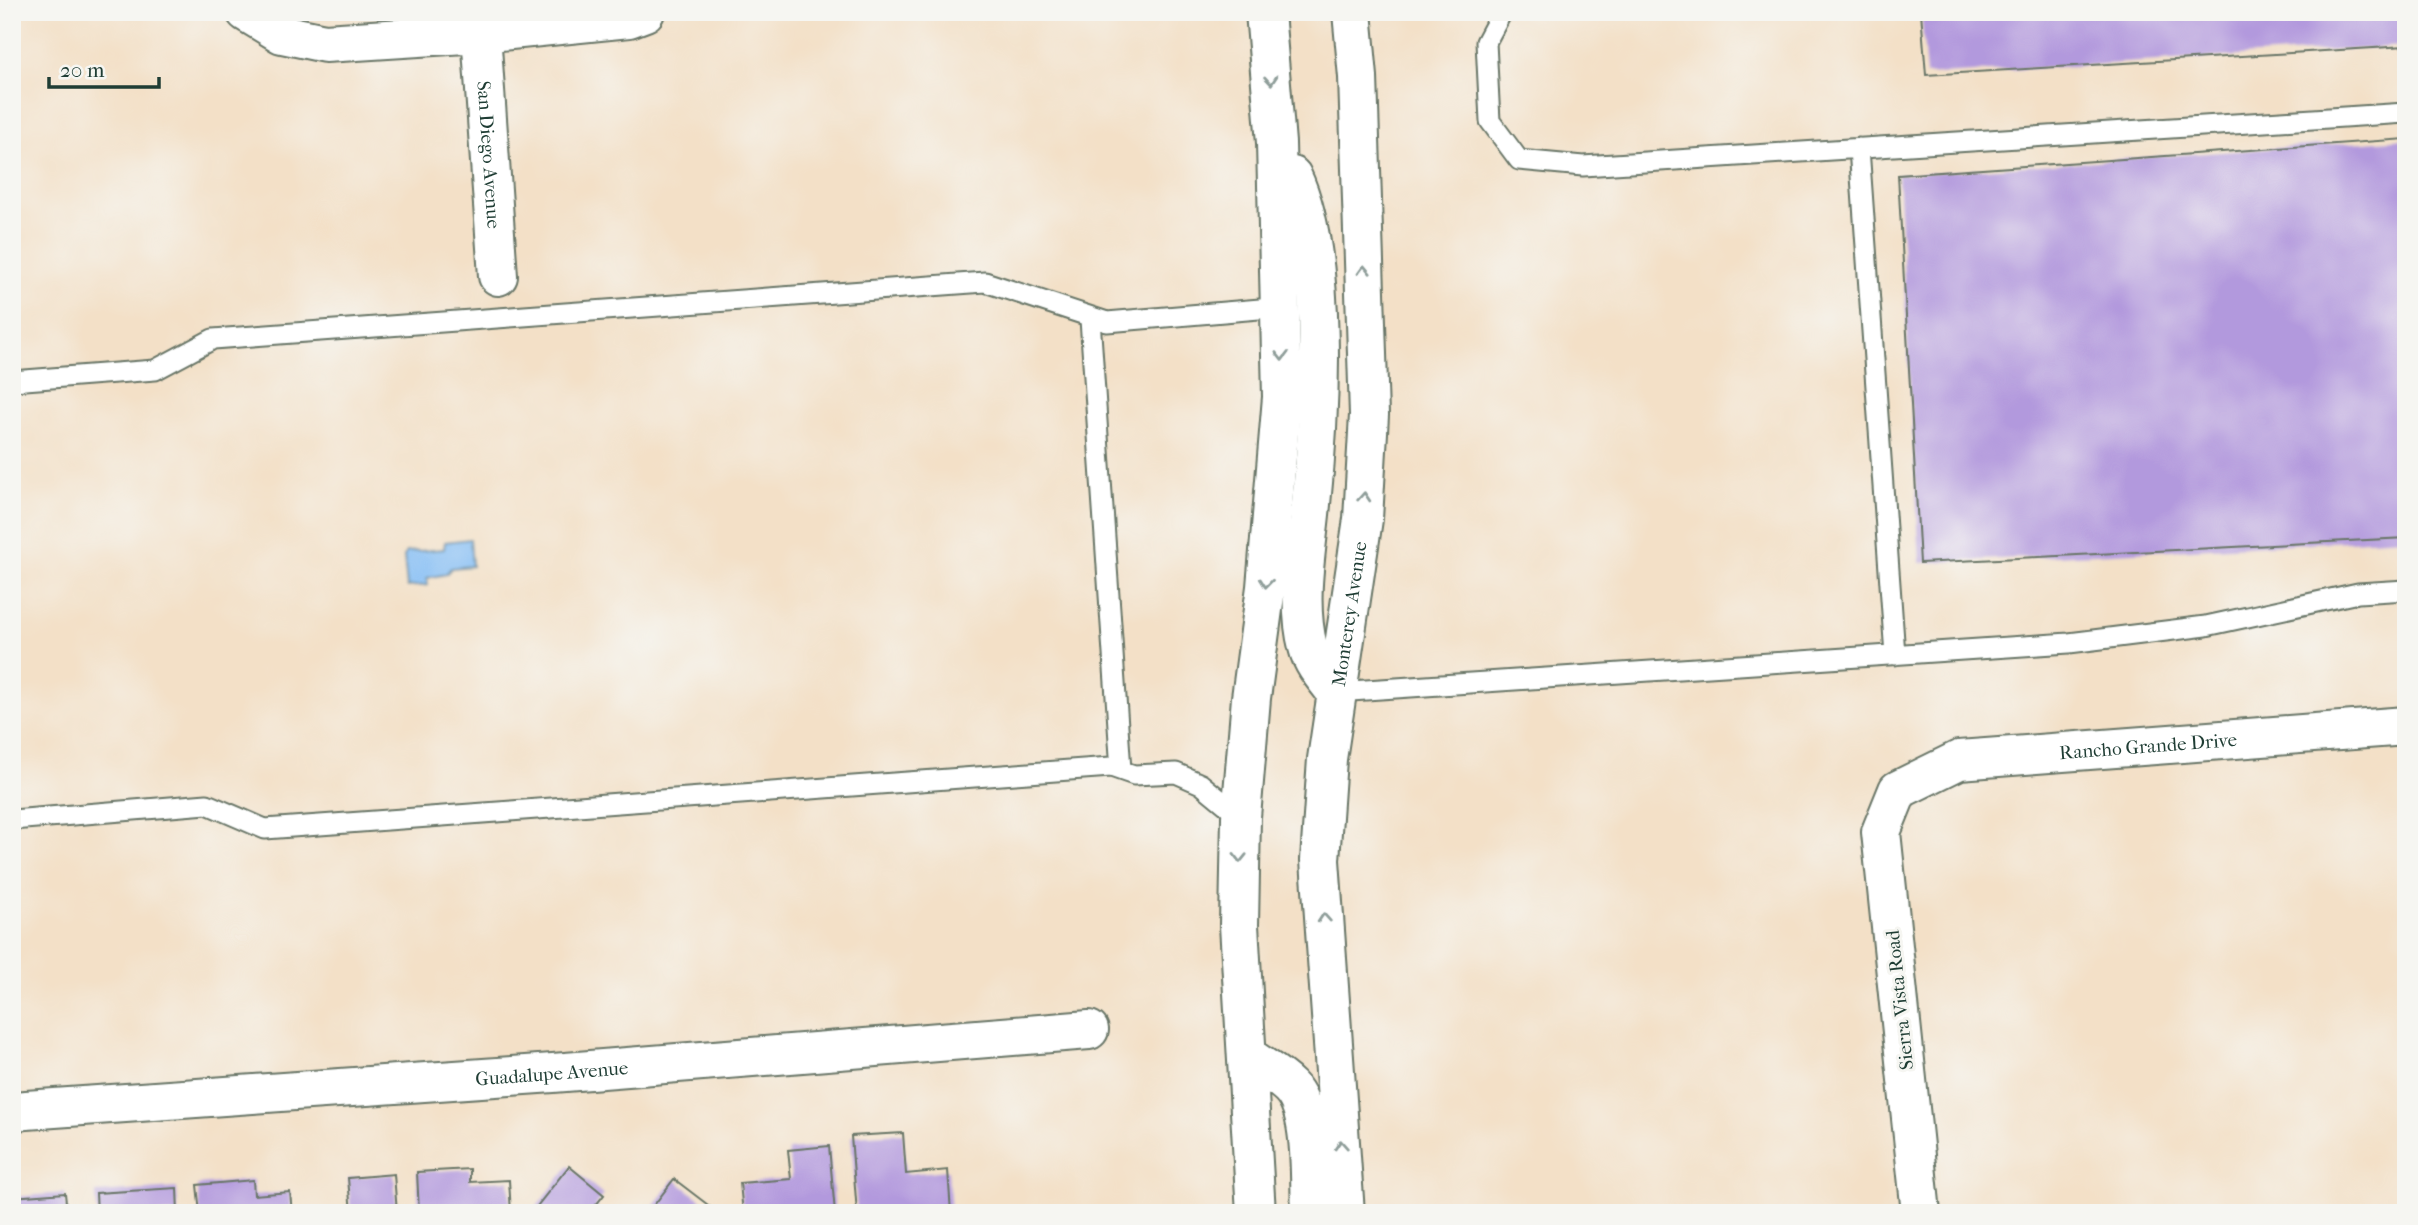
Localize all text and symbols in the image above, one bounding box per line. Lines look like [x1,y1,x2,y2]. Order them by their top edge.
scale bar [49,46,159,90]
text: 20 m [60,58,105,82]
one-way arrow [1263,75,1278,86]
street label: San Diego Avenue [472,80,505,230]
one-way arrow [1357,264,1372,275]
one-way arrow [1274,352,1290,362]
one-way arrow [1356,492,1371,503]
street label: Monterey Avenue [1328,540,1372,688]
one-way arrow [1259,577,1274,589]
street label: Rancho Grande Drive [2059,729,2238,764]
one-way arrow [1232,853,1248,864]
one-way arrow [1316,912,1331,923]
street label: Sierra Vista Road [1882,928,1918,1071]
street label: Guadalupe Avenue [475,1057,629,1090]
one-way arrow [1333,1139,1348,1150]

